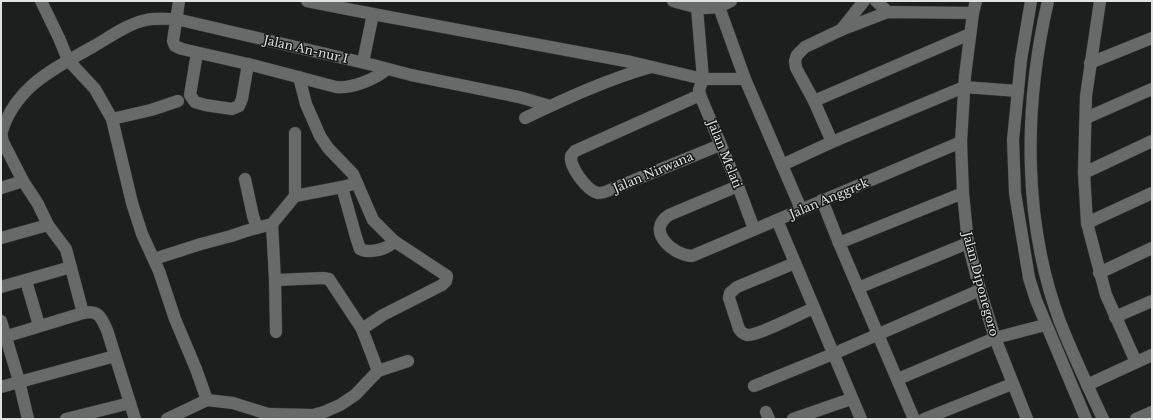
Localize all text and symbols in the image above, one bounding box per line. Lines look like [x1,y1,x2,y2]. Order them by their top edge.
street label: Jalan An-nur I [260,32,350,66]
street label: Jalan Melati [704,116,745,190]
street label: Jalan Nirwana [609,148,696,196]
street label: Jalan Anggrek [785,174,871,222]
street label: Jalan Diponegoro [959,228,1002,338]

